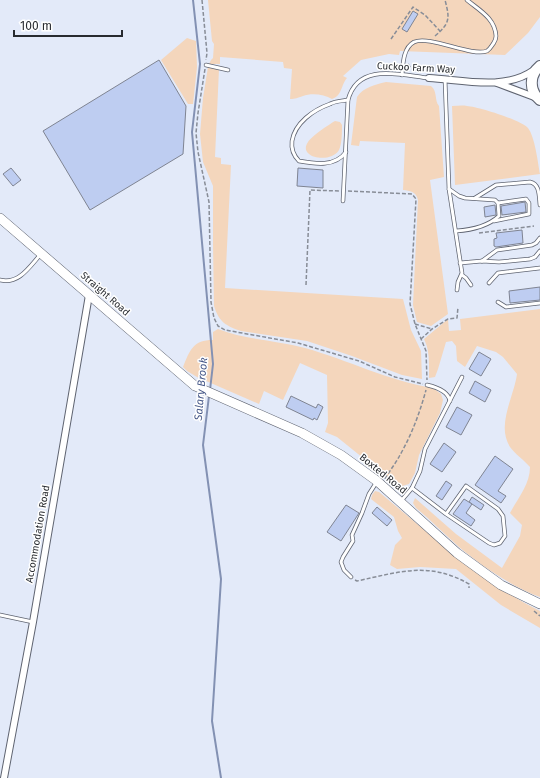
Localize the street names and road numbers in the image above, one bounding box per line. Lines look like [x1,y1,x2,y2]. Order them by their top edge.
street label: Cuckoo Farm Way [377,60,456,76]
street label: Straight Road [78,269,132,319]
street label: Boxted Road [357,451,409,497]
street label: Accommodation Road [23,484,53,584]

